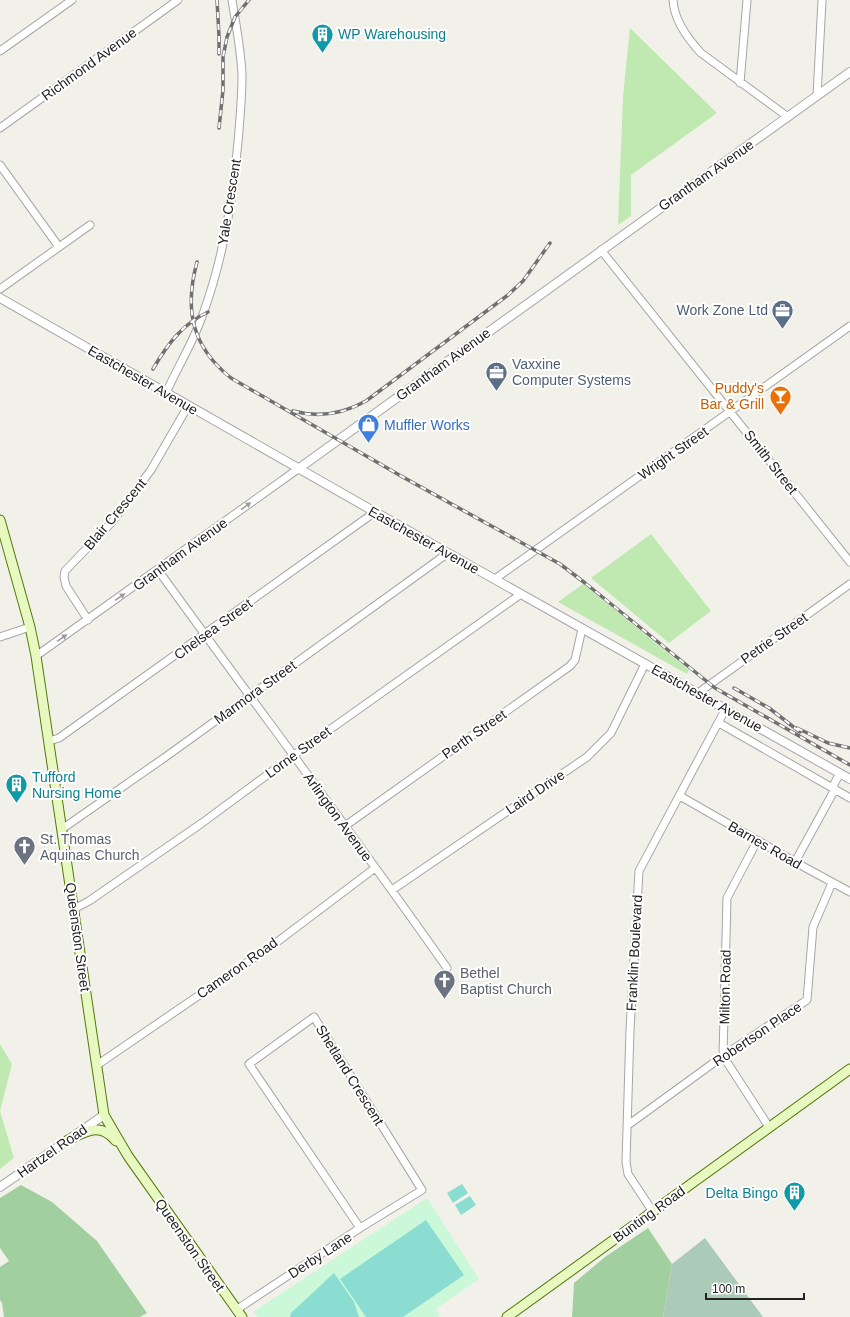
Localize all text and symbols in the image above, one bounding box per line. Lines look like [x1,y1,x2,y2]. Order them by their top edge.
building icon: WP Warehousing [309,21,335,54]
street label: Richmond Avenue [38,24,140,104]
place label: WP Warehousing [338,26,446,42]
street label: Grantham Avenue [655,136,757,214]
street label: Yale Crescent [214,158,244,246]
office icon: Work Zone Ltd [770,297,796,330]
place label: Work Zone Ltd [676,302,768,318]
street label: Grantham Avenue [393,324,493,404]
street label: Eastchester Avenue [85,342,201,418]
place label: Vaxxine Computer Systems [512,356,631,388]
office icon: Vaxxine Computer Systems [484,359,510,392]
place label: Puddy's Bar & Grill [700,380,764,412]
bar icon: Puddy's Bar & Grill [767,383,793,416]
shop icon: Muffler Works [356,412,382,445]
place label: Muffler Works [384,417,470,433]
street label: Wright Street [635,423,711,483]
street label: Smith Street [741,427,801,497]
street label: Blair Crescent [81,475,149,553]
one-way arrow [241,502,252,510]
street label: Eastchester Avenue [366,503,482,577]
street label: Grantham Avenue [130,514,230,594]
one-way arrow [115,593,125,601]
street label: Chelsea Street [171,595,255,663]
street label: Petrie Street [738,609,811,667]
one-way arrow [57,634,67,642]
street label: Marmora Street [211,657,299,727]
street label: Eastchester Avenue [649,661,765,735]
street label: Perth Street [439,706,509,762]
street label: Lorne Street [262,723,334,781]
street label: Laird Drive [502,766,568,818]
place label: Tufford Nursing Home [32,769,122,801]
street label: Arlington Avenue [300,770,376,865]
building icon: Tufford Nursing Home [3,772,29,805]
street label: Barnes Road [726,818,804,872]
place label: St. Thomas Aquinas Church [40,831,140,863]
church icon: St. Thomas Aquinas Church [11,834,37,867]
street label: Queenston Street [62,882,94,993]
street label: Franklin Boulevard [623,894,645,1012]
street label: Cameron Road [194,934,280,1002]
street label: Milton Road [716,950,734,1024]
place label: Bethel Baptist Church [460,965,552,997]
church icon: Bethel Baptist Church [432,968,458,1001]
street label: Robertson Place [710,998,805,1070]
street label: Shetland Crescent [313,1022,387,1128]
street label: Hartzel Road [14,1121,90,1181]
building icon: Delta Bingo [781,1180,807,1213]
street label: Bunting Road [610,1183,688,1245]
place label: Delta Bingo [706,1185,778,1201]
street label: Queenston Street [152,1195,228,1295]
street label: Derby Lane [285,1228,355,1281]
scale bar [706,1275,804,1301]
text: 100 m [712,1282,745,1296]

